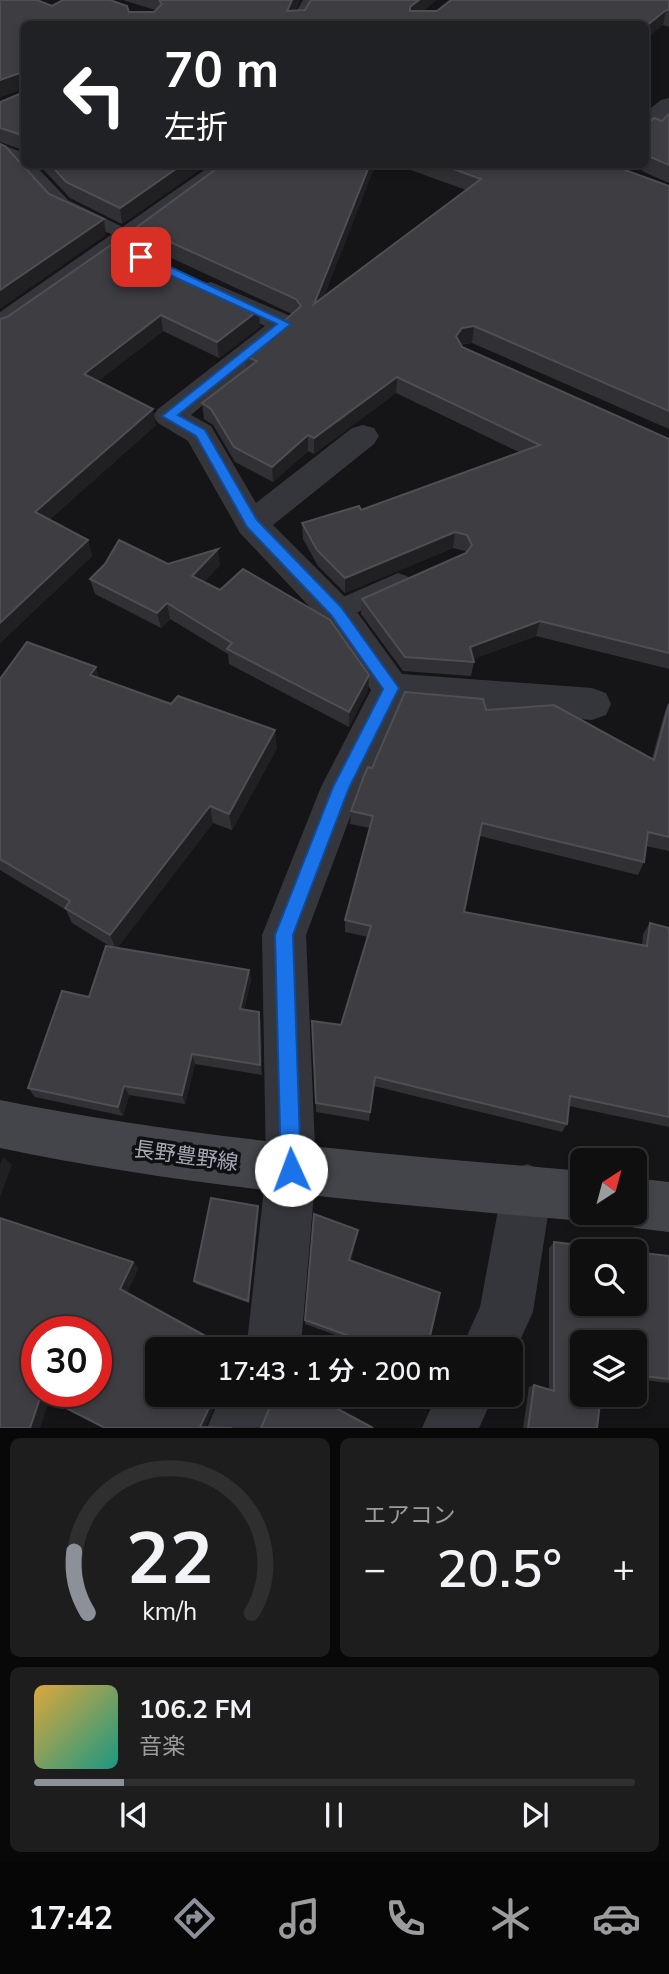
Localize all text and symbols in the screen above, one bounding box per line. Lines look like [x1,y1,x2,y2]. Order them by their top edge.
text: 70 m [164,37,279,104]
icon: left [49,49,140,140]
text: 左折 [164,106,228,149]
pin [111,227,171,287]
icon: arrive [122,238,160,276]
position arrow [254,1133,328,1207]
street label: 長野豊野線 [132,1135,240,1177]
north arrow [570,1148,648,1225]
map controls [570,1148,647,1407]
button: search [570,1239,647,1316]
speed limit sign: 30 [21,1316,112,1407]
button: layers [570,1330,647,1407]
text: 17:43 · 1 分 · 200 m [218,1354,450,1389]
text: エアコン [364,1500,456,1531]
text: 22 [126,1510,213,1610]
text: 20.5° [437,1534,562,1605]
text: − [364,1544,386,1595]
text: + [612,1544,635,1595]
text: km/h [142,1595,197,1629]
text: 106.2 FM [139,1692,252,1727]
text: 音楽 [139,1731,185,1762]
icon: previous [115,1796,153,1834]
icon: pause [315,1796,353,1834]
icon: next [516,1796,554,1834]
icon: directions [170,1894,219,1943]
icon: music [275,1894,324,1943]
icon: phone [381,1894,430,1943]
icon: climate [486,1894,535,1943]
icon: car [592,1894,641,1943]
text: 17:42 [28,1897,113,1940]

